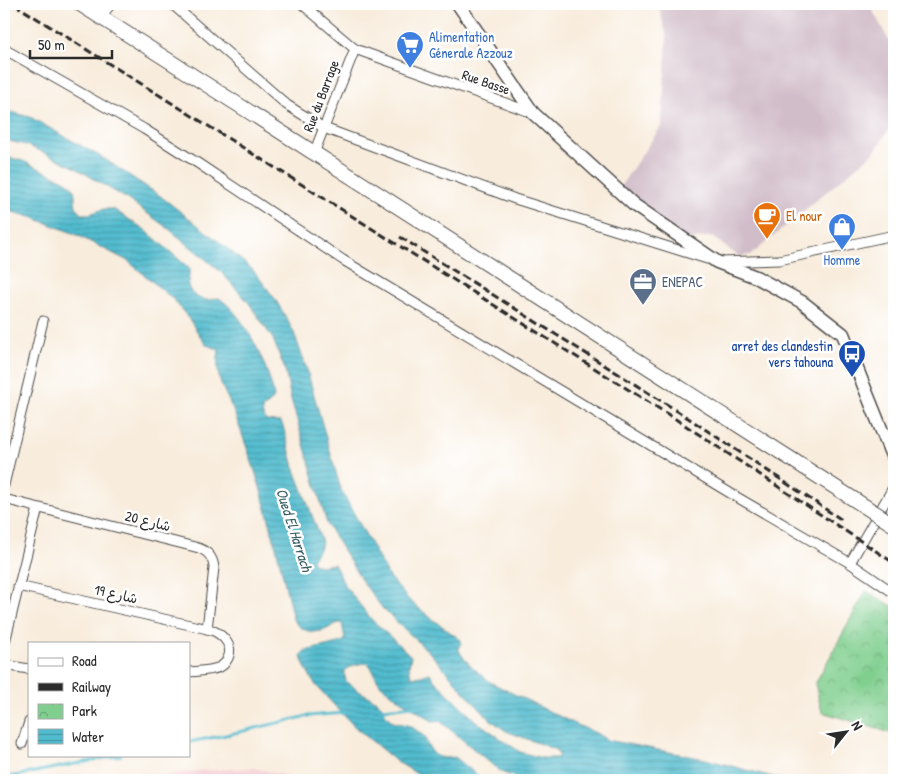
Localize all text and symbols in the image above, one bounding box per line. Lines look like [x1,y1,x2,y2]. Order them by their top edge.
place label: Alimentation Génerale Azzouz [429,27,513,62]
scale bar [30,28,112,60]
supermarket icon: Alimentation Génerale Azzouz [395,30,425,69]
text: 50 m [38,34,65,55]
street label: Rue du Barrage [298,57,344,135]
street label: Rue Basse [460,64,513,99]
cafe icon: El nour [752,201,782,240]
place label: El nour [786,206,823,225]
shop icon: Homme [827,212,857,251]
place label: Homme [824,250,861,269]
office icon: ENEPAC [628,267,658,306]
place label: ENEPAC [662,272,703,291]
place label: arret des clandestin vers tahouna [732,336,834,371]
bus stop icon: arret des clandestin vers tahouna [837,339,867,378]
water label: Oued El Harrach [271,486,318,576]
street label: شارع 20 [123,506,173,536]
street label: شارع 19 [92,579,140,609]
legend [28,642,190,756]
text: Road [72,650,97,671]
text: Railway [72,676,111,697]
text: Park [72,700,97,721]
north arrow [820,706,870,756]
text: N [848,717,868,734]
text: Water [72,726,104,747]

